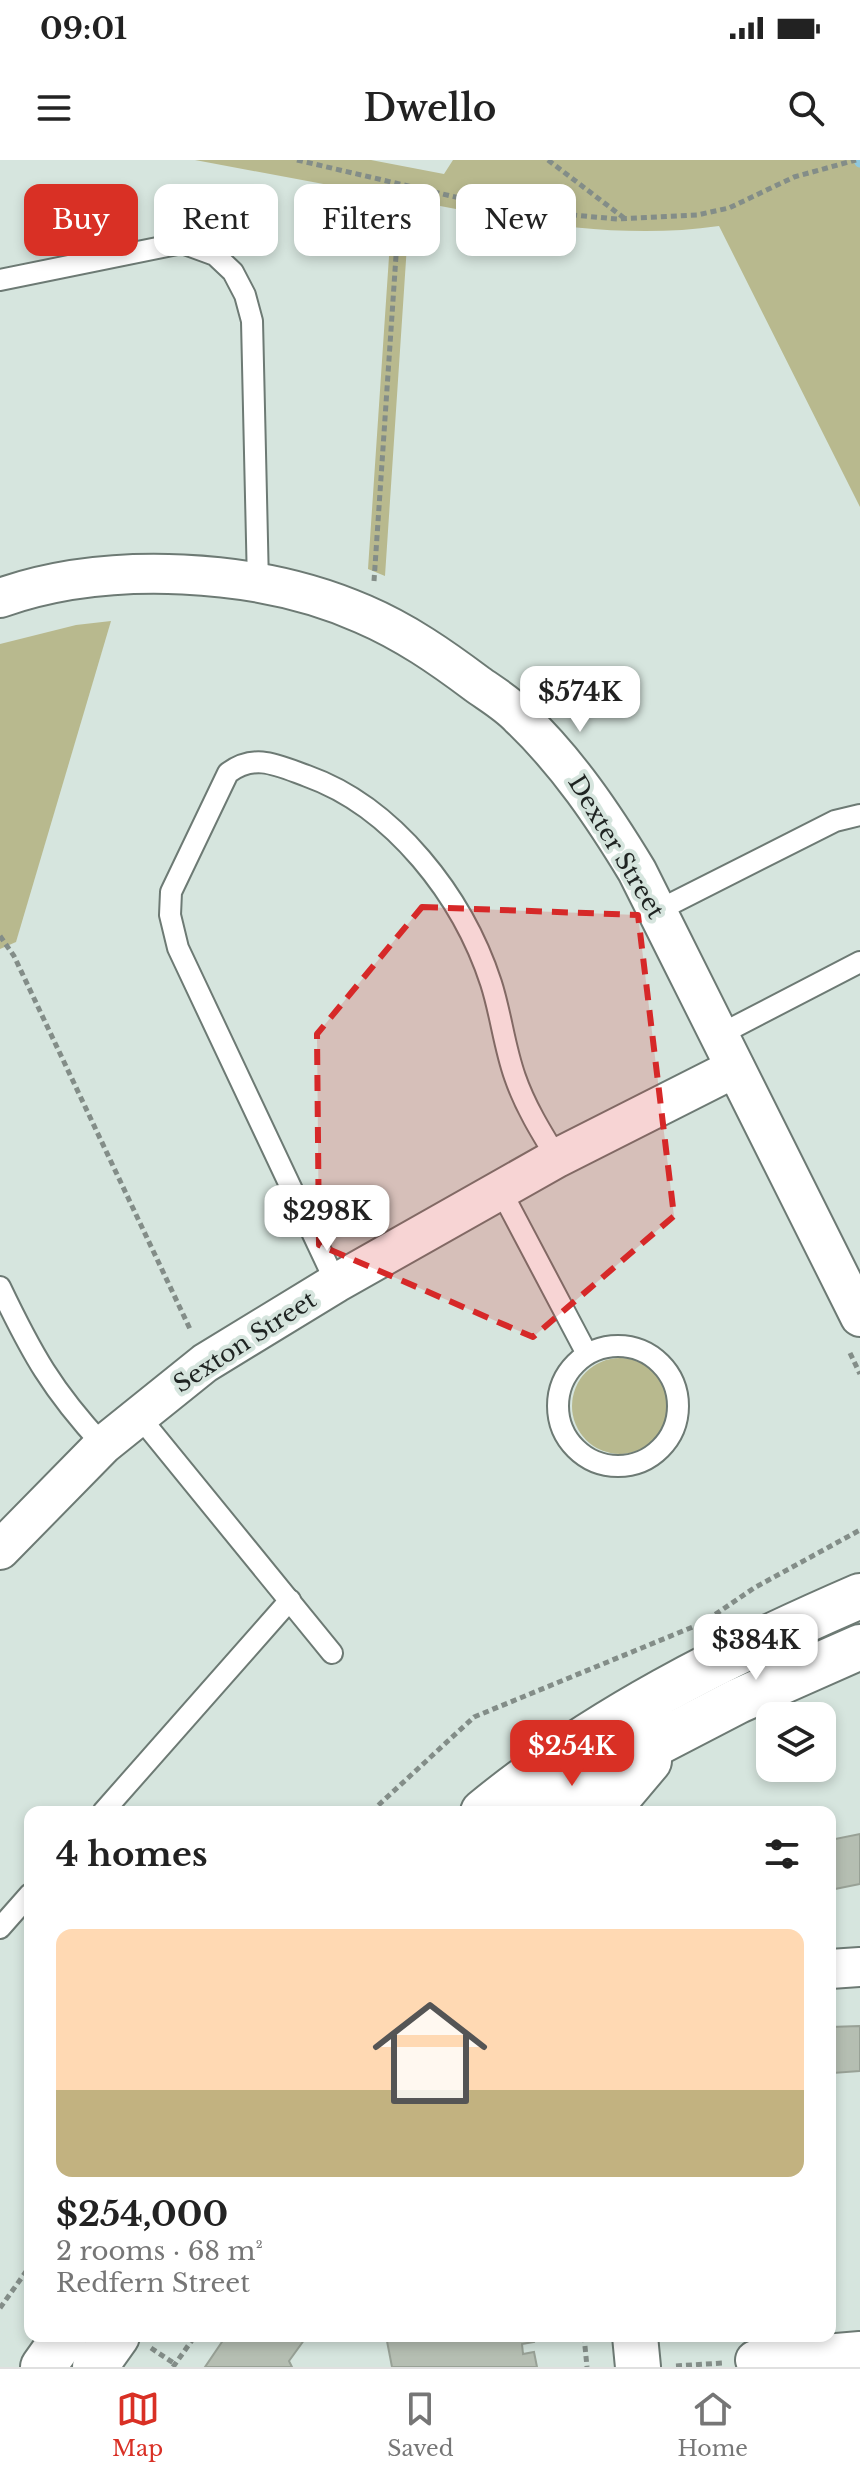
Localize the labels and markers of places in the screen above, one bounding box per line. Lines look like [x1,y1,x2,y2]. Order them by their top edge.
pin: $574K [524,666,636,734]
pin: $298K [271,1185,383,1253]
pin: $384K [700,1614,812,1682]
pin: $254K [516,1720,628,1788]

